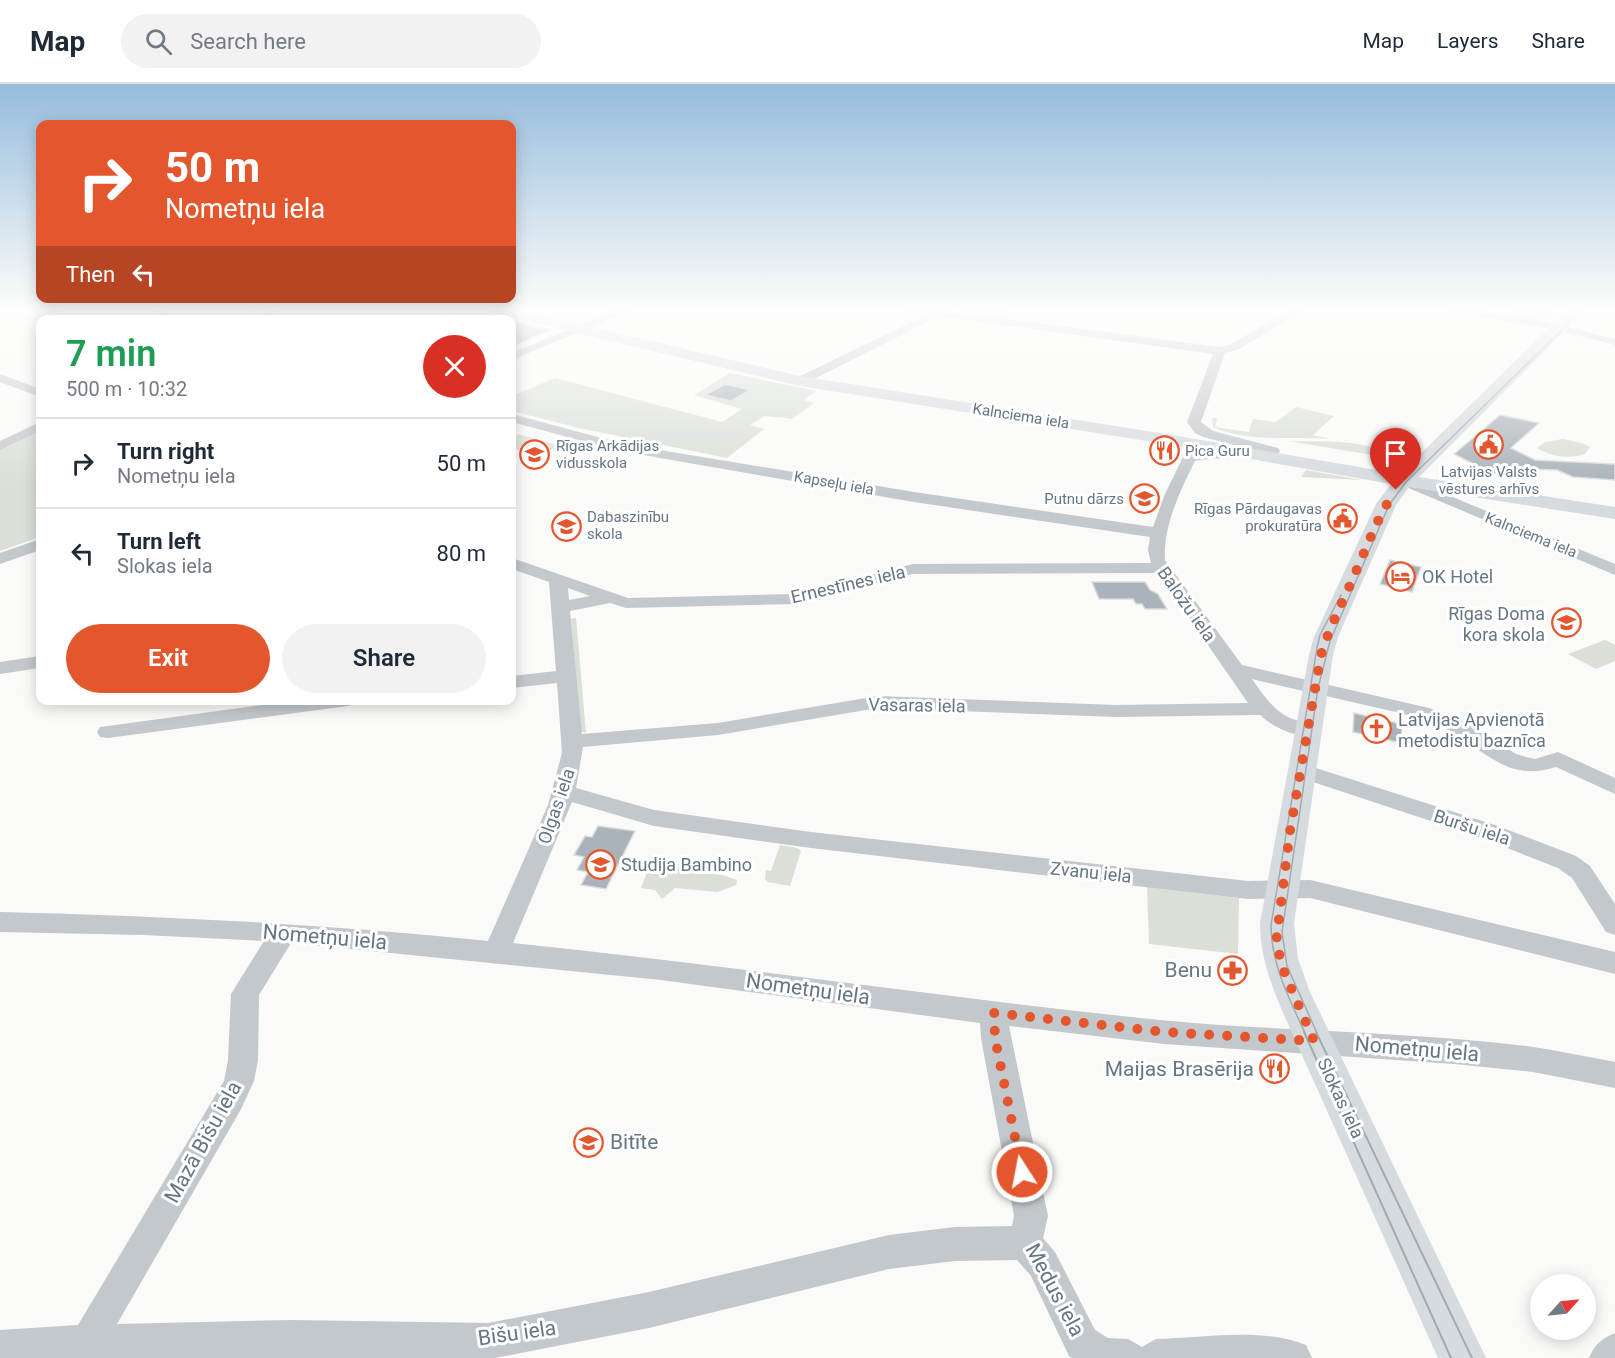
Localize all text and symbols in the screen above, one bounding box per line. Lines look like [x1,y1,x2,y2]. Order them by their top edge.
search box [121,14,541,68]
text: Map [30,25,85,58]
icon: search [142,25,175,58]
text: Search here [190,29,306,54]
text: Map [1362,29,1404,53]
text: Layers [1437,29,1498,53]
text: Share [1531,29,1585,53]
text: 50 m [165,143,260,192]
icon: right [66,144,144,222]
text: Nometņu iela [165,193,325,225]
icon: left [127,258,160,291]
text: Then [66,262,115,287]
text: 7 min [66,333,156,375]
button: close [423,335,486,398]
text: 500 m · 10:32 [66,377,187,401]
street label: Kalnciema iela [971,399,1071,433]
pin [1370,428,1421,490]
public building icon: Latvijas Valsts vēstures arhīvs [1473,429,1505,461]
restaurant icon: Pica Guru [1148,435,1180,467]
place label: Rīgas Arkādijas vidusskola [556,437,659,472]
icon: arrive [1379,437,1412,470]
text: Turn right [117,439,214,464]
school or university icon: Rīgas Arkādijas vidusskola [519,439,551,471]
place label: Pica Guru [1185,442,1250,460]
icon: right [66,447,99,480]
text: 50 m [437,451,486,476]
place label: Latvijas Valsts vēstures arhīvs [1439,463,1539,498]
text: Nometņu iela [117,464,236,488]
street label: Kapseļu iela [793,467,875,499]
school or university icon: Putnu dārzs [1129,483,1161,515]
place label: Putnu dārzs [1044,490,1124,508]
place label: Rīgas Pārdaugavas prokuratūra [1194,500,1322,535]
public building icon: Rīgas Pārdaugavas prokuratūra [1327,502,1359,534]
place label: Dabaszinību skola [587,508,669,543]
street label: Kalnciema iela [1482,508,1580,562]
school or university icon: Dabaszinību skola [550,510,582,542]
text: Turn left [117,529,201,554]
icon: left [66,537,99,570]
text: 80 m [437,541,486,566]
text: Slokas iela [117,554,213,578]
hotel icon: OK Hotel [1385,560,1417,592]
street label: Ernestīnes iela [789,561,907,607]
street label: Baložu iela [1153,562,1221,646]
place label: OK Hotel [1422,566,1493,587]
place label: Rīgas Doma kora skola [1448,603,1545,645]
school or university icon: Rīgas Doma kora skola [1550,607,1582,639]
button: Exit [66,624,270,693]
button: Share [282,624,486,693]
street label: Vasaras iela [868,694,966,716]
place label: Latvijas Apvienotā metodistu baznīca [1398,709,1546,751]
church icon: Latvijas Apvienotā metodistu baznīca [1361,713,1393,745]
street label: Olgas iela [533,765,579,847]
street label: Buršu iela [1431,805,1513,849]
school or university icon: Studija Bambino [584,848,616,880]
place label: Studija Bambino [621,854,752,875]
street label: Zvanu iela [1049,857,1133,887]
street label: Nometņu iela [262,920,388,954]
pharmacy icon: Benu [1217,954,1249,986]
place label: Benu [1165,958,1212,982]
street label: Nometņu iela [745,968,871,1010]
street label: Nometņu iela [1354,1032,1480,1066]
restaurant icon: Maijas Brasērija [1259,1053,1291,1085]
street label: Slokas iela [1313,1055,1369,1141]
place label: Maijas Brasērija [1105,1057,1254,1081]
street label: Mazā Bišu iela [160,1077,246,1207]
school or university icon: Bitīte [573,1126,605,1158]
place label: Bitīte [610,1130,658,1154]
position arrow [990,1140,1054,1204]
street label: Medus iela [1021,1239,1089,1341]
north arrow [1530,1274,1596,1340]
map controls [1530,1274,1596,1340]
street label: Bišu iela [476,1316,558,1350]

